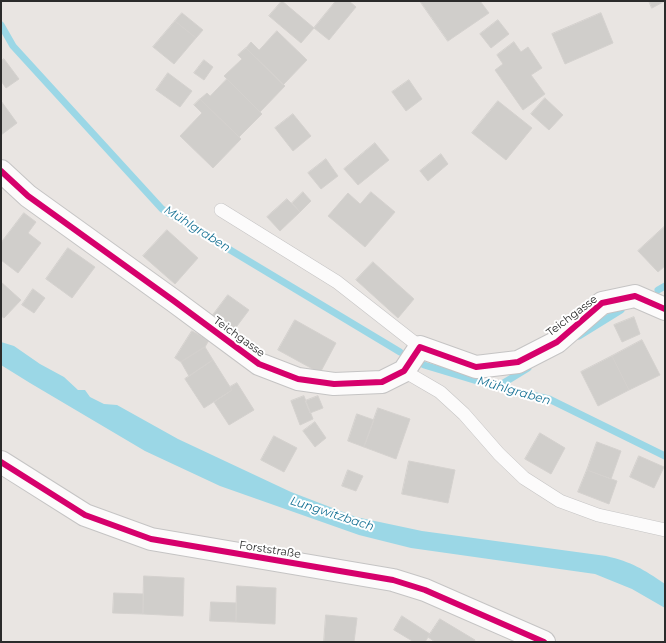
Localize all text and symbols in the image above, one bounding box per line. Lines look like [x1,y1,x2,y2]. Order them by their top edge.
water label: Mühlgraben [161,203,233,255]
street label: Teichgasse [544,293,600,339]
street label: Teichgasse [211,314,267,360]
water label: Mühlgraben [476,374,552,408]
water label: Lungwitzbach [288,494,376,534]
street label: Forststraße [238,539,302,561]

